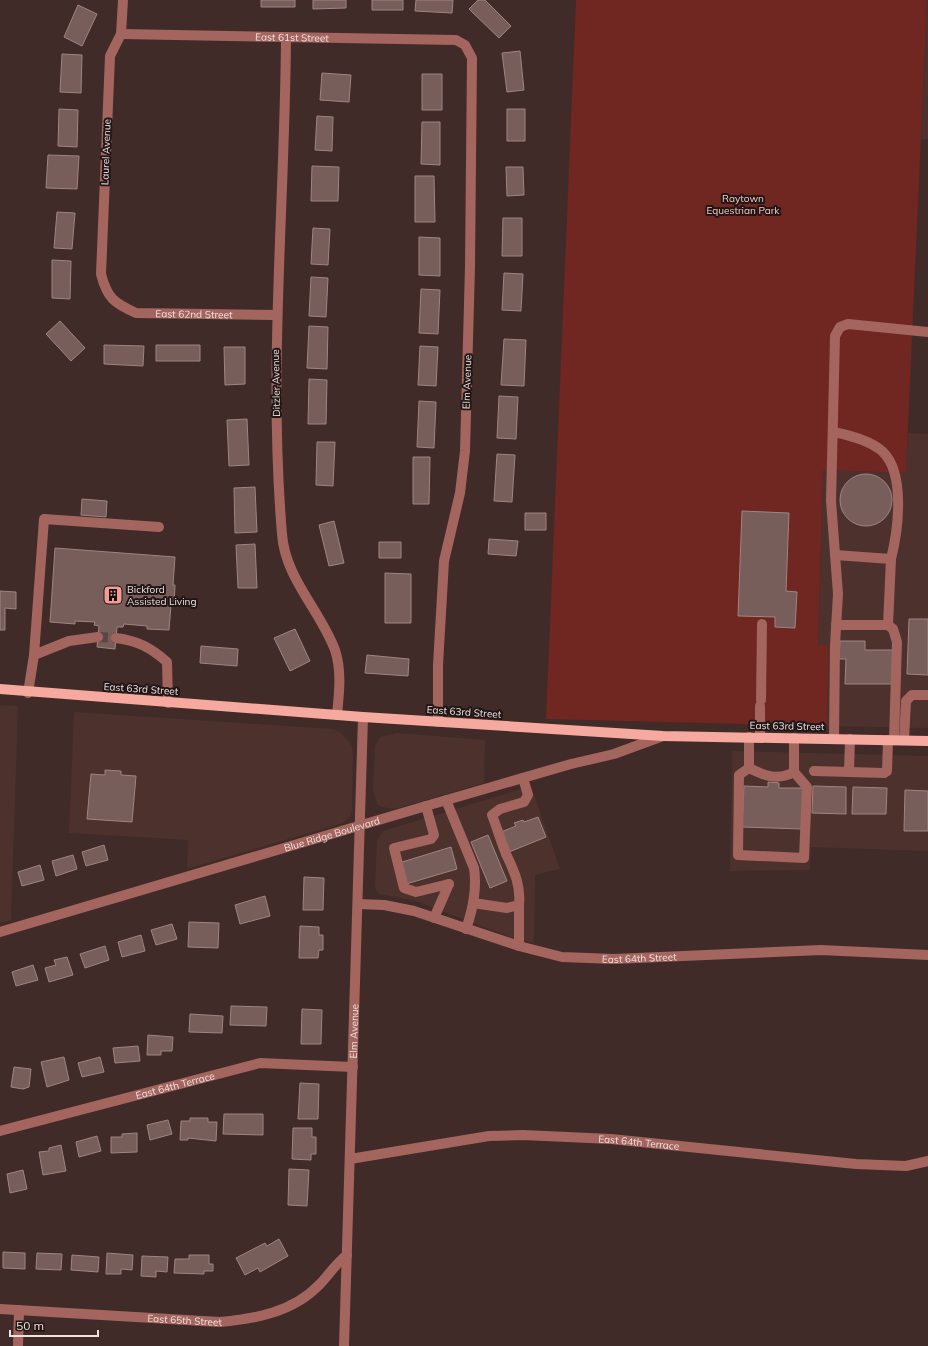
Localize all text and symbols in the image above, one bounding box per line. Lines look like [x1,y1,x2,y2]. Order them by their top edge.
street label: East 61st Street [255,30,329,44]
street label: Laurel Avenue [98,119,114,185]
park label: Raytown Equestrian Park [707,192,780,217]
street label: East 62nd Street [155,307,233,321]
street label: Ditzler Avenue [269,349,283,417]
street label: Elm Avenue [460,355,474,409]
place label: Bickford Assisted Living [127,583,196,608]
building icon: Bickford Assisted Living [102,584,124,606]
street label: East 63rd Street [103,680,179,698]
street label: East 63rd Street [426,703,502,721]
street label: East 63rd Street [750,719,825,733]
street label: Blue Ridge Boulevard [282,814,381,854]
street label: East 64th Street [602,950,677,966]
street label: Elm Avenue [346,1004,361,1059]
street label: East 64th Terrace [134,1069,216,1102]
street label: East 64th Terrace [598,1132,680,1152]
street label: East 65th Street [147,1311,223,1329]
scale bar [10,1312,98,1338]
text: 50 m [16,1318,44,1333]

